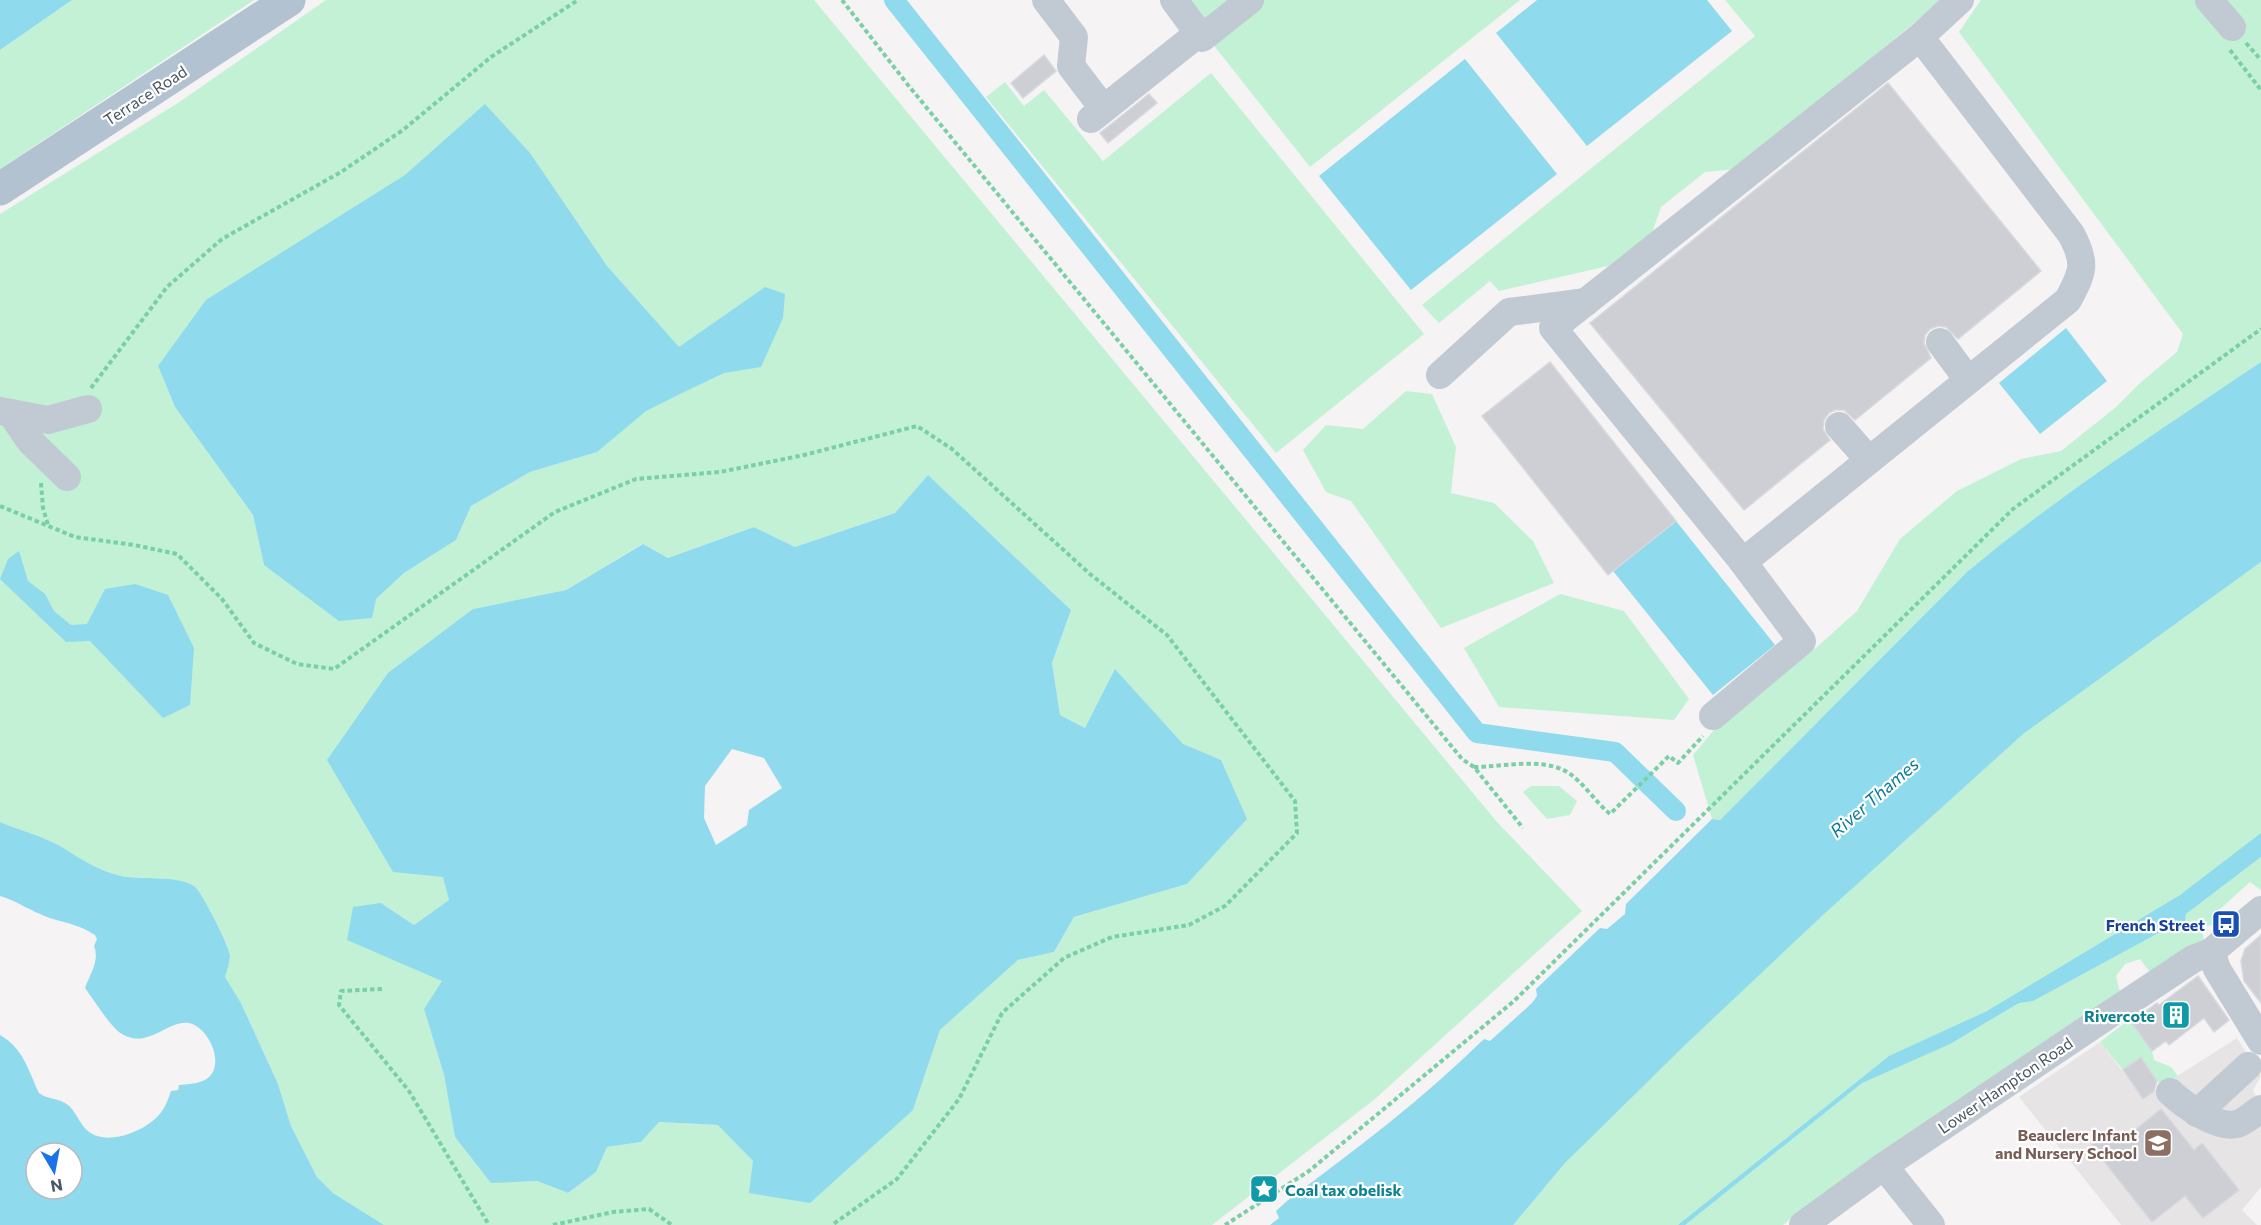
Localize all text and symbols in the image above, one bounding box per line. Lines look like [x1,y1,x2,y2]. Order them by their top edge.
street label: Terrace Road [100,61,190,129]
water label: River Thames [1825,752,1923,842]
bus stop icon: French Street [2210,908,2242,940]
place label: French Street [2106,915,2205,934]
building icon: Rivercote [2160,999,2192,1031]
place label: Rivercote [2084,1006,2155,1025]
street label: Lower Hampton Road [1934,1033,2076,1137]
place label: Beauclerc Infant and Nursery School [1995,1125,2137,1162]
school or university icon: Beauclerc Infant and Nursery School [2142,1127,2174,1159]
north arrow [24,1141,84,1201]
place icon: Coal tax obelisk [1248,1173,1280,1205]
text: N [49,1176,64,1197]
place label: Coal tax obelisk [1285,1180,1402,1199]

